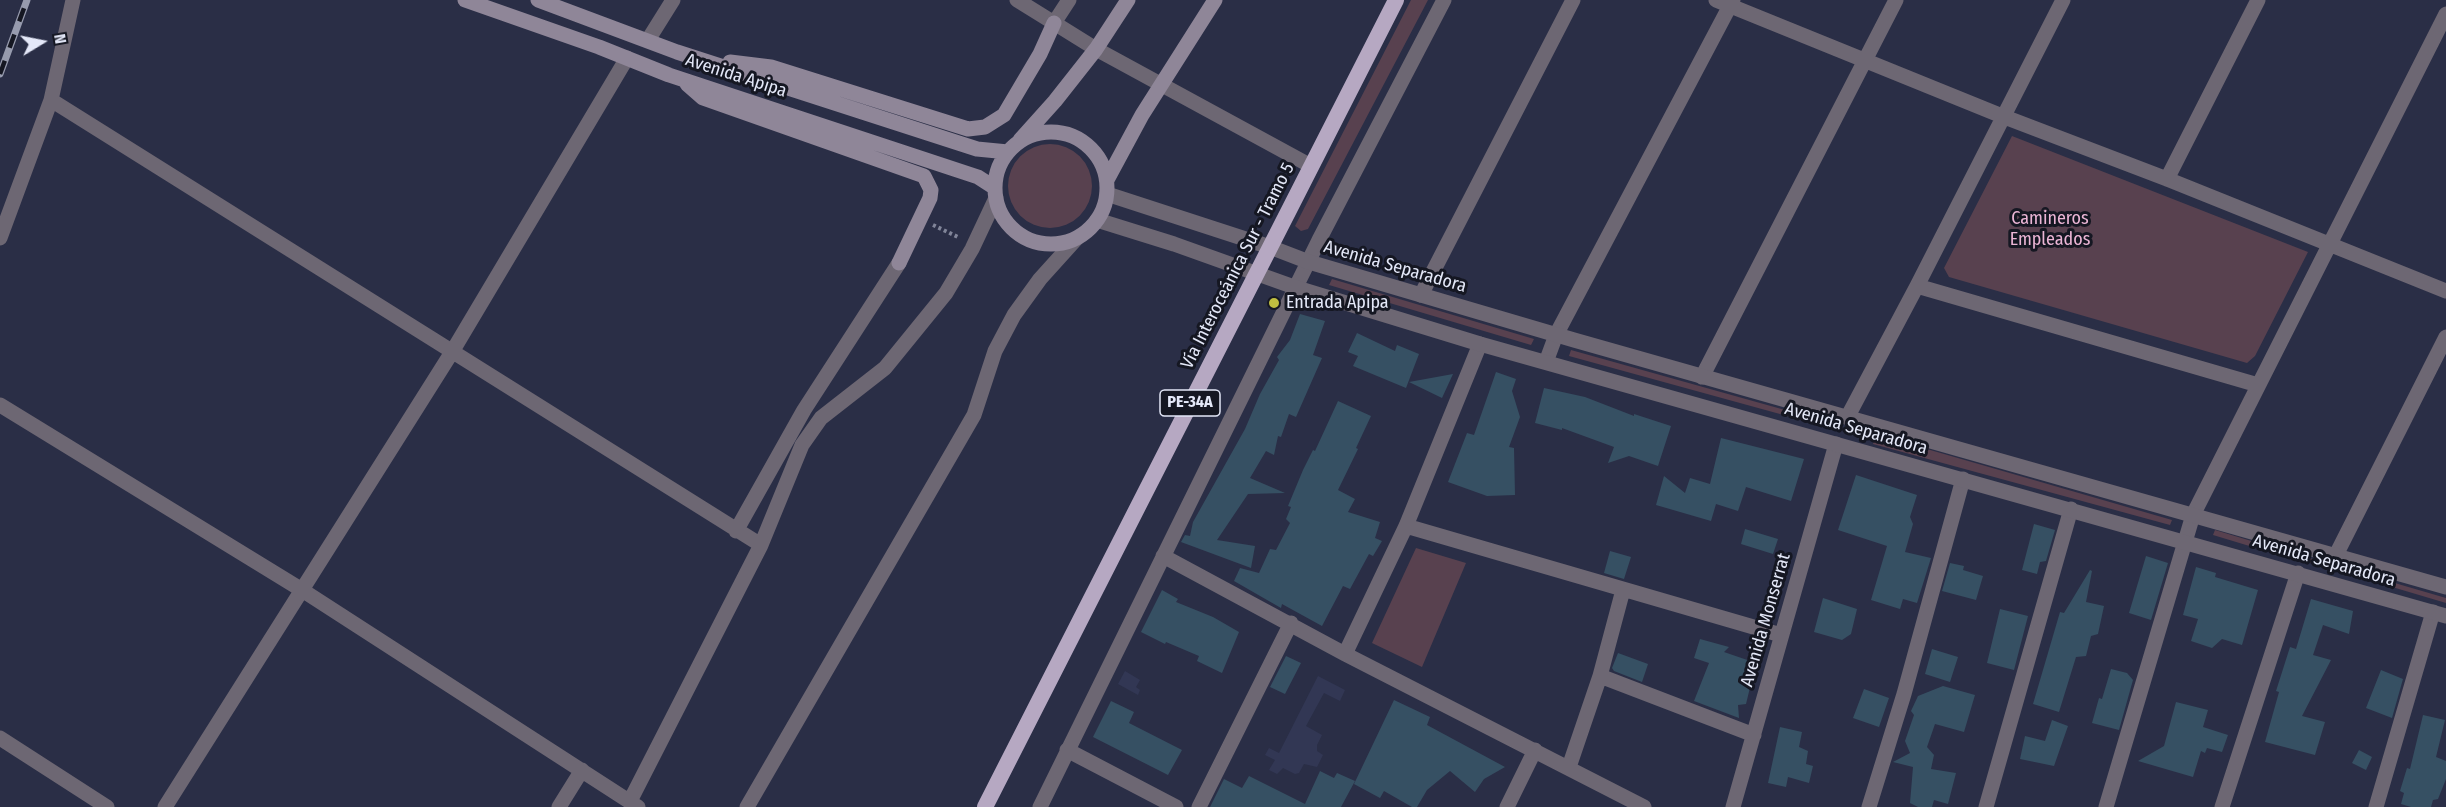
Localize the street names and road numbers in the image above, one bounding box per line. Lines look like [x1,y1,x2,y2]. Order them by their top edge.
street label: Avenida Apipa [683,50,789,102]
street label: Vía Interoceánica Sur - Tramo 5 [1177,159,1299,373]
street label: Avenida Separadora [1321,236,1469,298]
road number: PE-34A [1160,390,1220,416]
street label: Avenida Separadora [1782,398,1930,460]
street label: Avenida Separadora [2250,530,2398,592]
street label: Avenida Monserrat [1737,551,1795,689]

